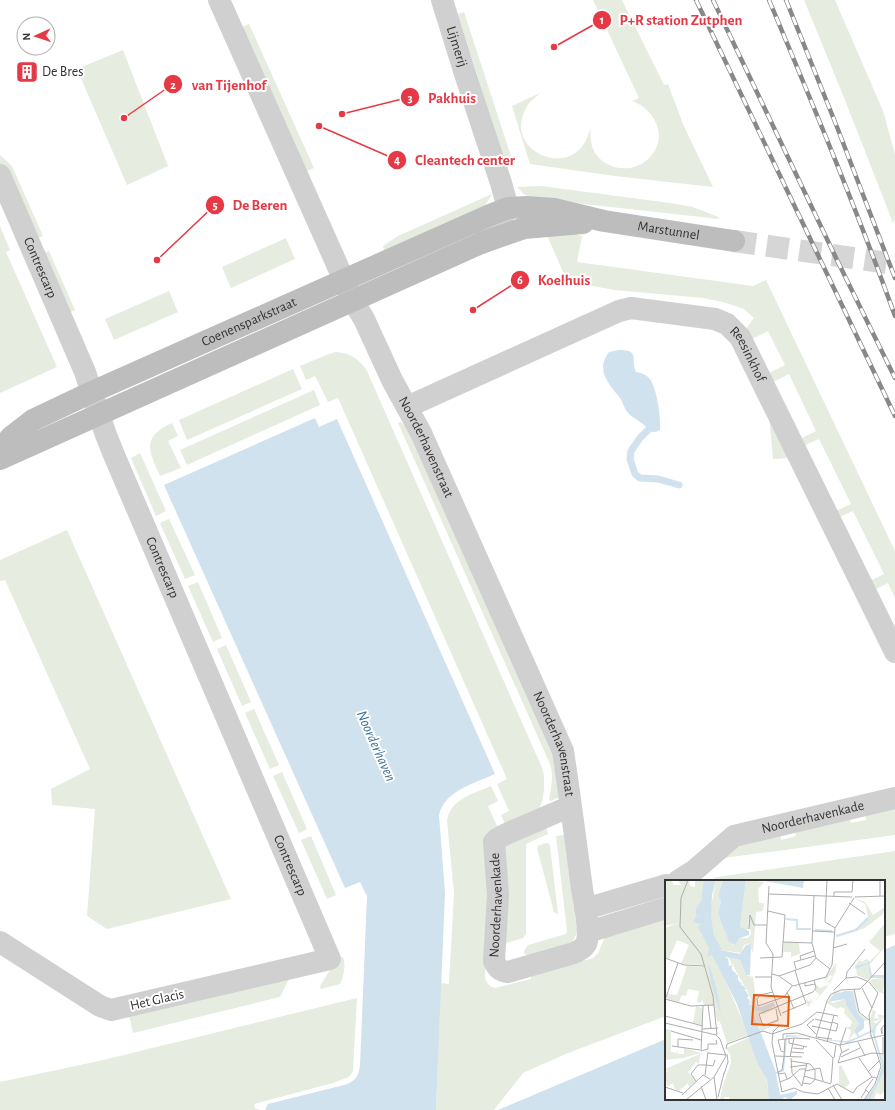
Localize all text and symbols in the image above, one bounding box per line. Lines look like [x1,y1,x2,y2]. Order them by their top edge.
callout: P+R station Zutphen [592,6,751,33]
text: P+R station Zutphen [620,13,742,28]
text: 1 [600,14,604,26]
north arrow [16,16,56,56]
street label: Lijmerij [444,25,470,69]
text: N [21,32,32,41]
building icon: De Bres [14,59,40,85]
place label: De Bres [42,65,83,79]
callout: van Tijenhof [163,71,274,98]
text: van Tijenhof [192,78,267,93]
text: 2 [170,79,176,91]
callout: Pakhuis [400,84,484,111]
text: Pakhuis [428,91,476,106]
text: 3 [407,92,413,104]
callout: Cleantech center [387,146,523,173]
text: Cleantech center [415,153,516,168]
text: 4 [394,154,400,166]
callout: De Beren [205,191,296,218]
text: De Beren [232,198,288,213]
text: 5 [212,199,218,211]
street label: Marstunnel [637,219,701,243]
street label: Contrescarp [21,235,59,300]
callout: Koelhuis [510,266,598,293]
text: Koelhuis [538,273,590,288]
text: 6 [517,274,523,286]
street label: Coenensparkstraat [199,295,299,349]
street label: Reesinkhof [727,324,768,385]
street label: Noorderhavenstraat [396,394,456,500]
street label: Contrescarp [143,535,181,600]
street label: Noorderhavenstraat [530,689,577,798]
water label: Noorderhaven [354,708,398,784]
street label: Noorderhavenkade [760,799,866,836]
street label: Contrescarp [271,833,309,898]
street label: Noorderhavenkade [487,852,505,958]
inset map [665,880,885,1100]
street label: Het Glacis [129,987,185,1013]

